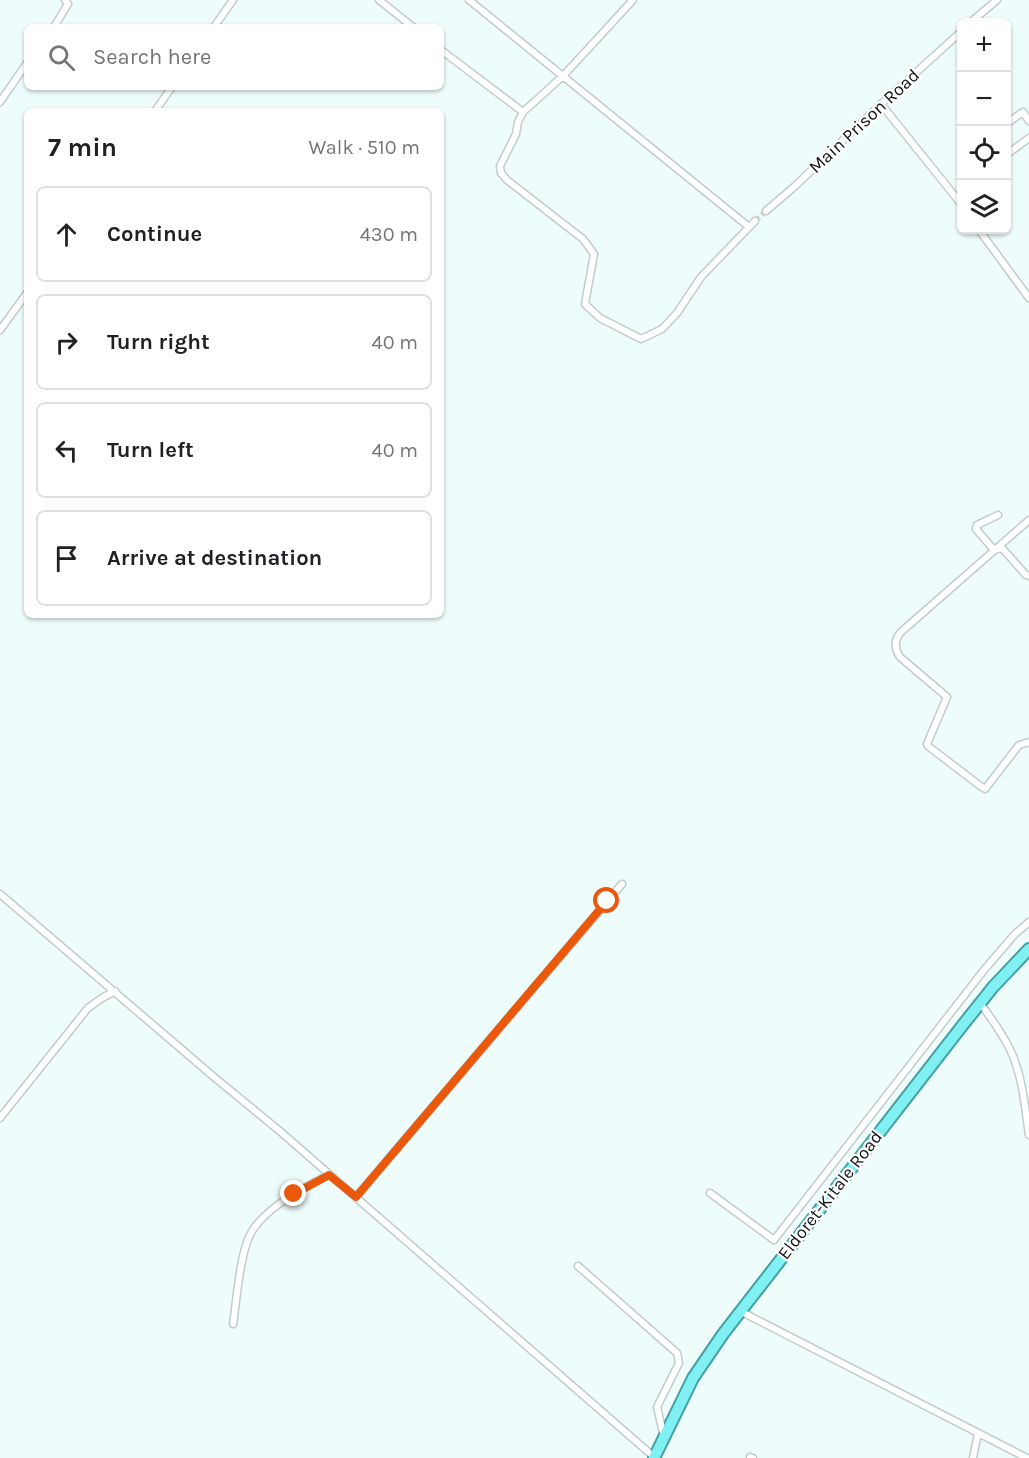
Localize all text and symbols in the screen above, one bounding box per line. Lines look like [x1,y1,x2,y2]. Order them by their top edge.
map controls [957,18,1011,234]
button: + [957,18,1011,72]
search box [24,24,444,90]
icon: search [45,41,78,74]
text: Search here [93,44,211,70]
street label: Main Prison Road [804,64,924,178]
button: − [957,72,1011,126]
button: locate [957,126,1011,180]
text: 7 min [48,132,117,163]
text: Walk · 510 m [309,136,420,159]
button: layers [957,180,1011,234]
icon: ahead [50,218,83,251]
text: Continue [107,221,202,247]
text: 430 m [360,223,418,246]
icon: right [50,326,83,359]
text: Turn right [107,329,210,355]
text: 40 m [372,331,418,354]
icon: left [50,434,83,467]
text: Turn left [107,437,194,463]
text: 40 m [372,439,418,462]
icon: arrive [50,542,83,575]
text: Arrive at destination [107,545,322,571]
route start [593,887,619,913]
street label: Eldoret-Kitale Road [773,1126,887,1264]
route end [280,1180,306,1206]

